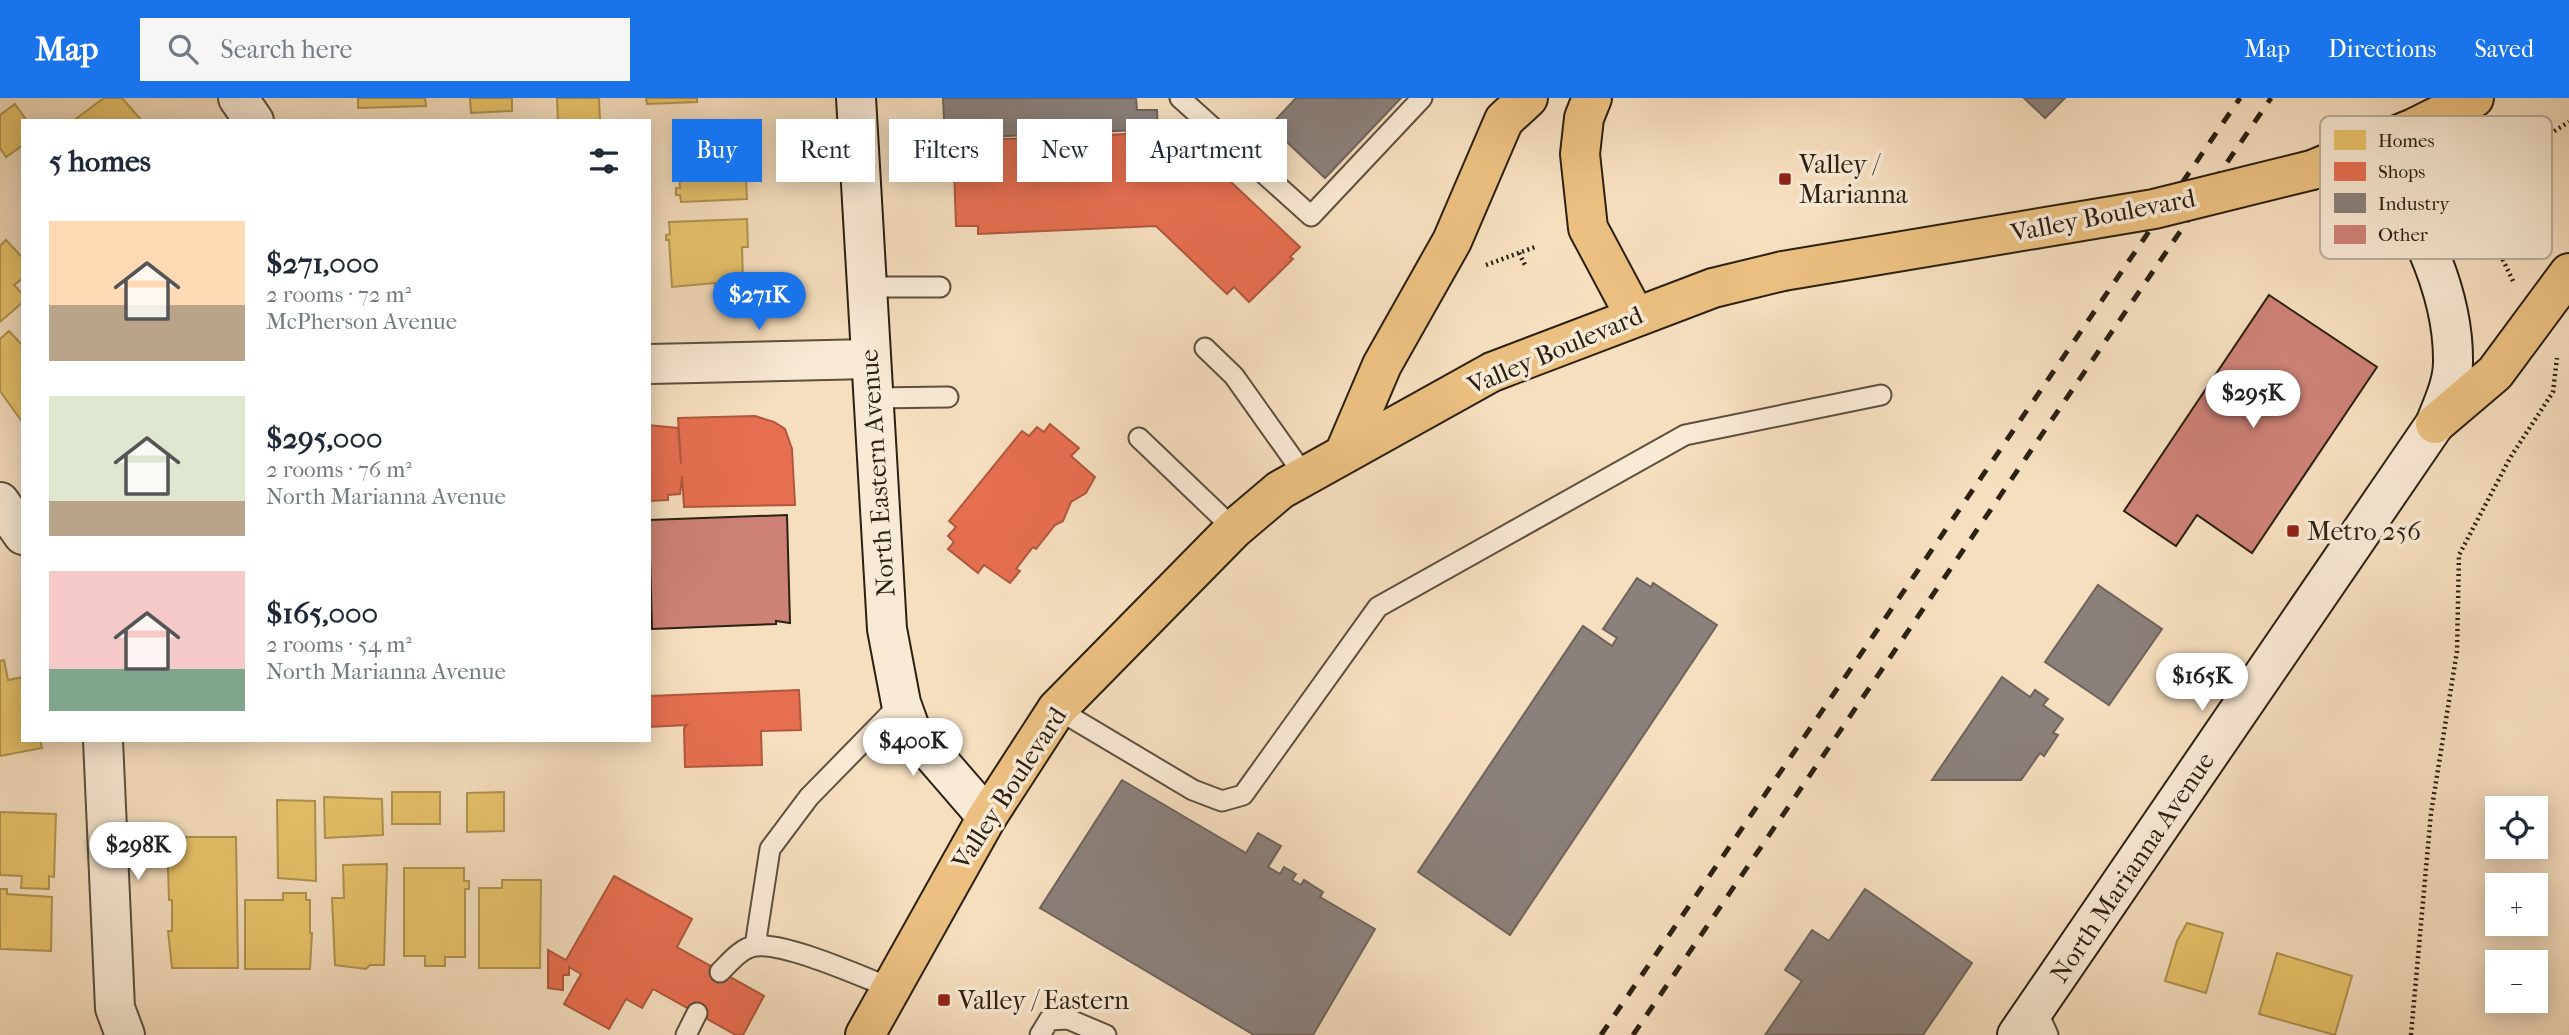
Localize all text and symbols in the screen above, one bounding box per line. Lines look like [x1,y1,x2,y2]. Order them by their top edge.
search box [140,18,630,81]
text: Map [35,30,98,69]
icon: search [164,30,202,68]
text: Search here [220,34,352,65]
text: Map [2244,35,2290,63]
text: Directions [2328,35,2436,63]
text: Saved [2474,35,2534,63]
legend [2320,116,2552,259]
chip: Buy [672,119,762,182]
chip: Rent [776,119,875,182]
chip: Filters [889,119,1003,182]
chip: New [1017,119,1112,182]
chip: Apartment [1126,119,1287,182]
text: Homes [2378,130,2434,152]
icon: filters [585,142,623,180]
text: 5 homes [49,144,151,179]
place label: Valley / Marianna [1798,149,1909,210]
text: Shops [2378,161,2425,183]
marker: Valley / Marianna [1777,171,1793,187]
street label: Valley Boulevard [2007,182,2199,249]
text: Industry [2378,193,2450,215]
text: Other [2378,224,2429,246]
text: $271,000 [266,246,379,281]
icon: home [105,249,189,333]
pin: $271K [710,272,808,332]
text: 2 rooms · 72 m² [266,281,411,308]
text: $271K [729,281,789,308]
street label: Valley Boulevard [1462,299,1648,402]
text: McPherson Avenue [266,308,457,335]
street label: North Eastern Avenue [853,348,902,598]
pin: $295K [2204,370,2302,430]
text: $295K [2221,379,2285,406]
text: $295,000 [266,421,383,456]
icon: home [105,424,189,508]
text: 2 rooms · 76 m² [266,456,412,483]
text: North Marianna Avenue [266,483,506,510]
place label: Metro 256 [2307,516,2422,547]
marker: Metro 256 [2285,523,2301,539]
text: $165,000 [266,596,378,631]
icon: home [105,599,189,683]
text: 2 rooms · 54 m² [266,631,412,658]
pin: $165K [2153,654,2251,713]
text: North Marianna Avenue [266,658,506,685]
text: $165K [2172,662,2232,689]
street label: Valley Boulevard [945,701,1074,876]
pin: $400K [864,718,962,778]
text: $400K [879,727,947,754]
street label: North Marianna Avenue [2044,746,2221,988]
map controls [2485,796,2548,1013]
button: locate [2485,796,2548,859]
pin: $298K [89,822,187,882]
text: $298K [106,831,170,858]
button: + [2485,873,2548,936]
button: − [2485,950,2548,1013]
place label: Valley / Eastern [957,985,1129,1016]
marker: Valley / Eastern [936,992,952,1008]

